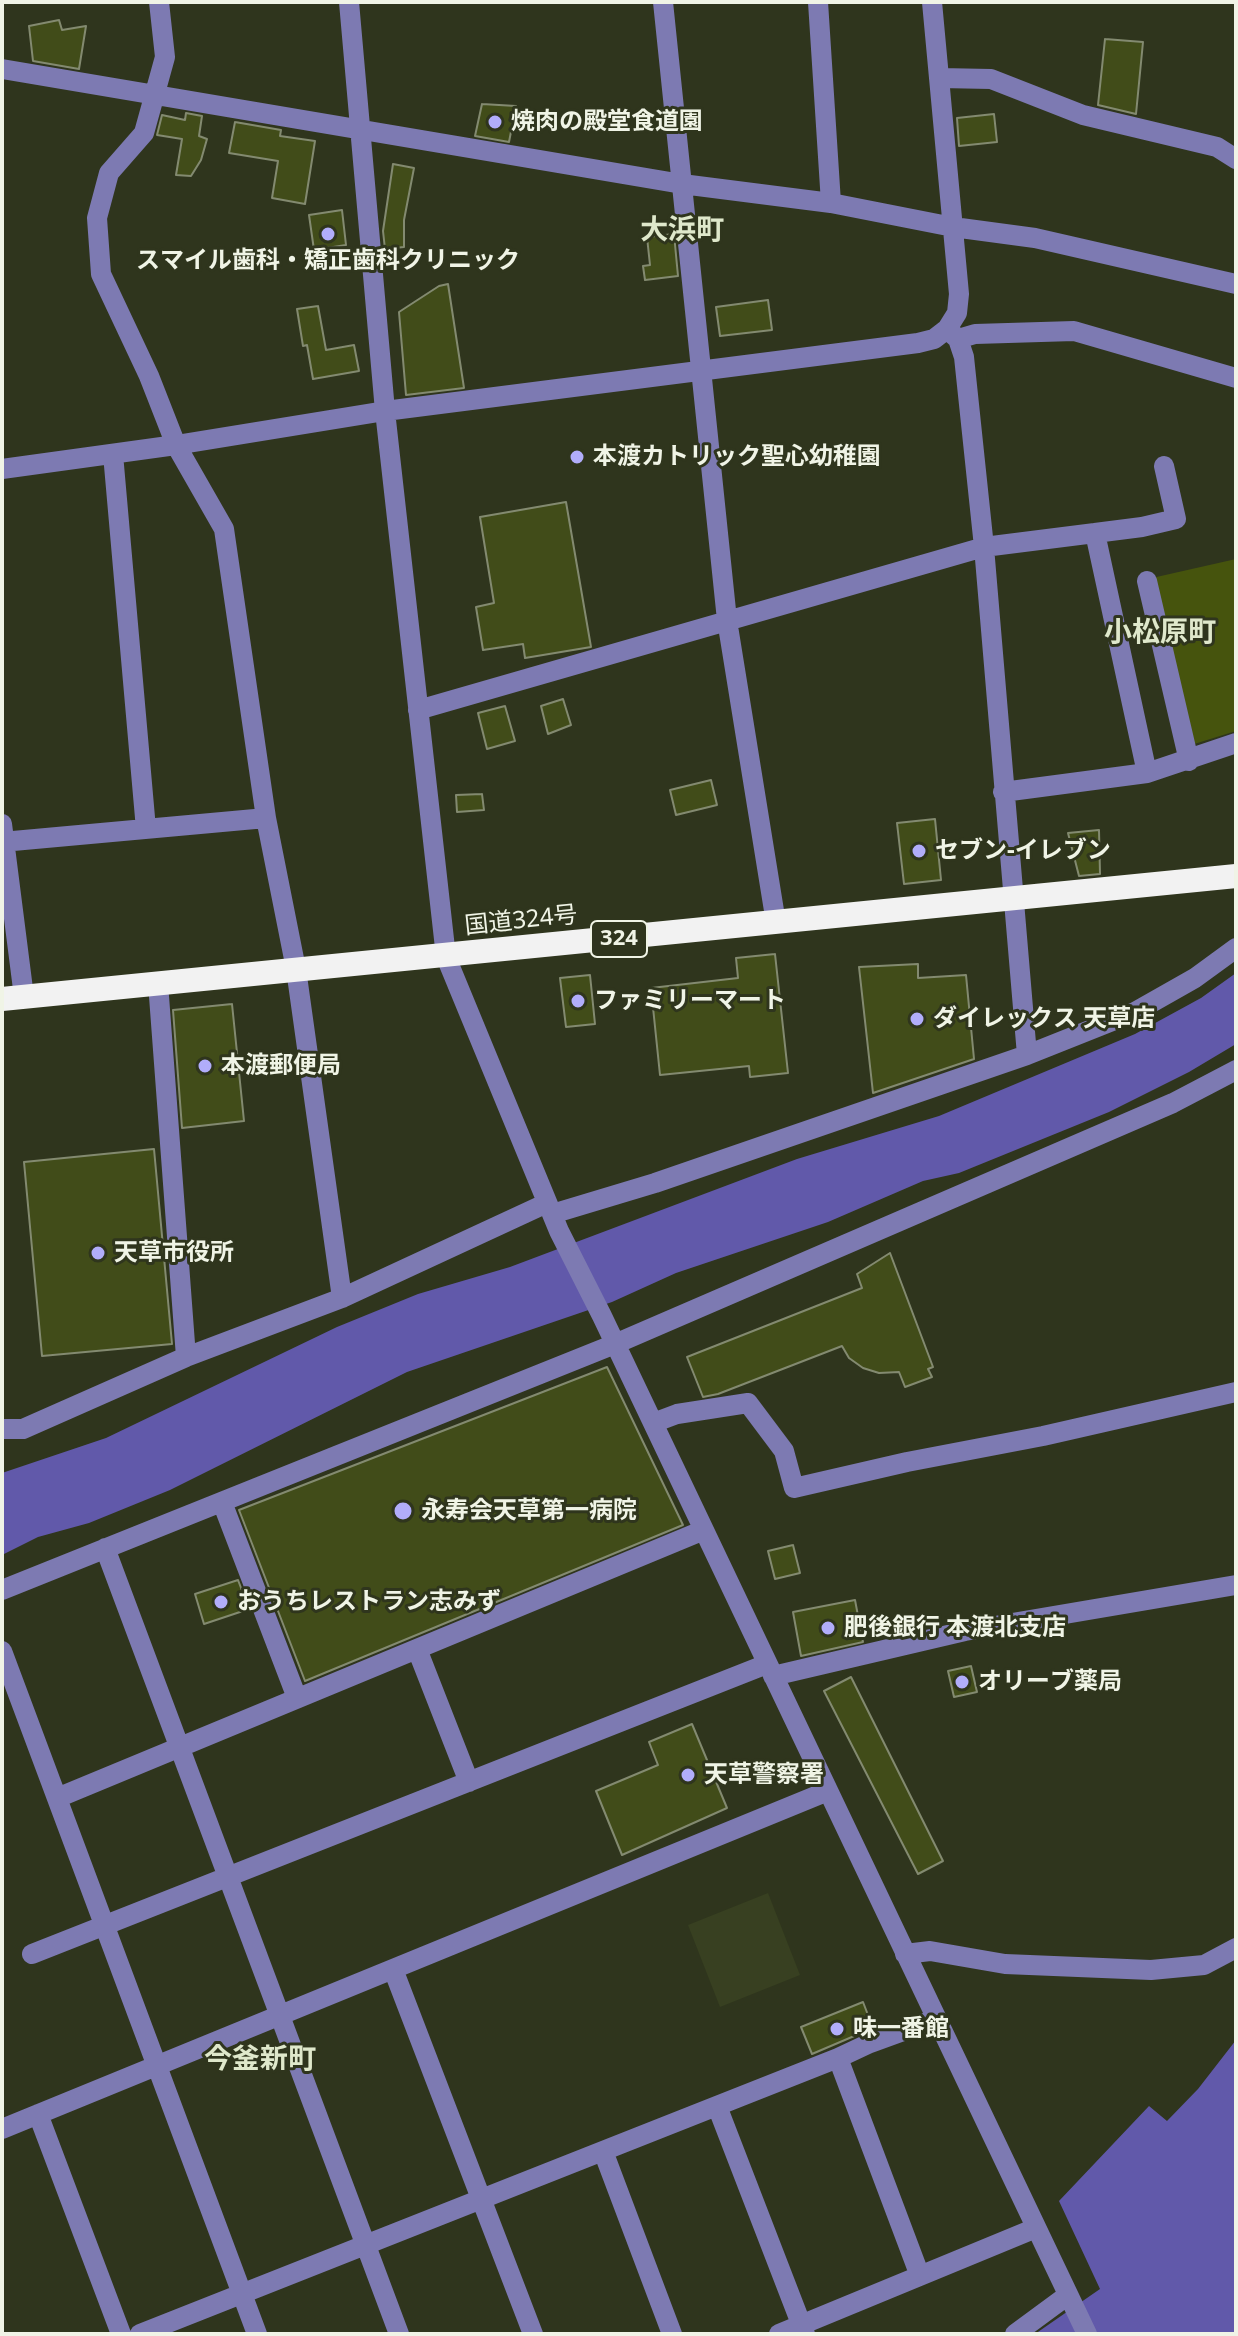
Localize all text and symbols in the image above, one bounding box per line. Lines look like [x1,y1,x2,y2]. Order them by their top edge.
place label: 焼肉の殿堂食道園 [511,108,703,136]
marker: 焼肉の殿堂食道園 [486,113,504,131]
district label: 大浜町 [640,214,724,248]
marker: スマイル歯科・矯正歯科クリニック [319,225,337,243]
place label: スマイル歯科・矯正歯科クリニック [136,247,520,275]
place label: 本渡カトリック聖心幼稚園 [593,443,881,471]
marker: 本渡カトリック聖心幼稚園 [568,448,586,466]
district label: 小松原町 [1104,616,1216,650]
place label: セブン-イレブン [935,837,1111,865]
marker: セブン-イレブン [910,842,928,860]
street label: 国道324号 [463,901,579,941]
road number: 324 [591,921,647,957]
place label: ファミリーマート [594,987,786,1015]
marker: ファミリーマート [569,992,587,1010]
place label: ダイレックス 天草店 [933,1005,1155,1033]
marker: ダイレックス 天草店 [908,1010,926,1028]
place label: 本渡郵便局 [221,1052,341,1080]
marker: 本渡郵便局 [196,1057,214,1075]
place label: 天草市役所 [114,1239,234,1267]
marker: 天草市役所 [89,1244,107,1262]
place label: 永寿会天草第一病院 [421,1497,637,1525]
marker: 永寿会天草第一病院 [392,1500,414,1522]
place label: おうちレストラン志みず [237,1588,501,1616]
marker: おうちレストラン志みず [212,1593,230,1611]
place label: 肥後銀行 本渡北支店 [844,1614,1066,1642]
marker: 肥後銀行 本渡北支店 [819,1619,837,1637]
place label: オリーブ薬局 [978,1668,1122,1696]
marker: オリーブ薬局 [953,1673,971,1691]
place label: 天草警察署 [704,1761,824,1789]
marker: 天草警察署 [679,1766,697,1784]
place label: 味一番館 [853,2015,949,2043]
marker: 味一番館 [828,2020,846,2038]
district label: 今釜新町 [204,2043,316,2077]

